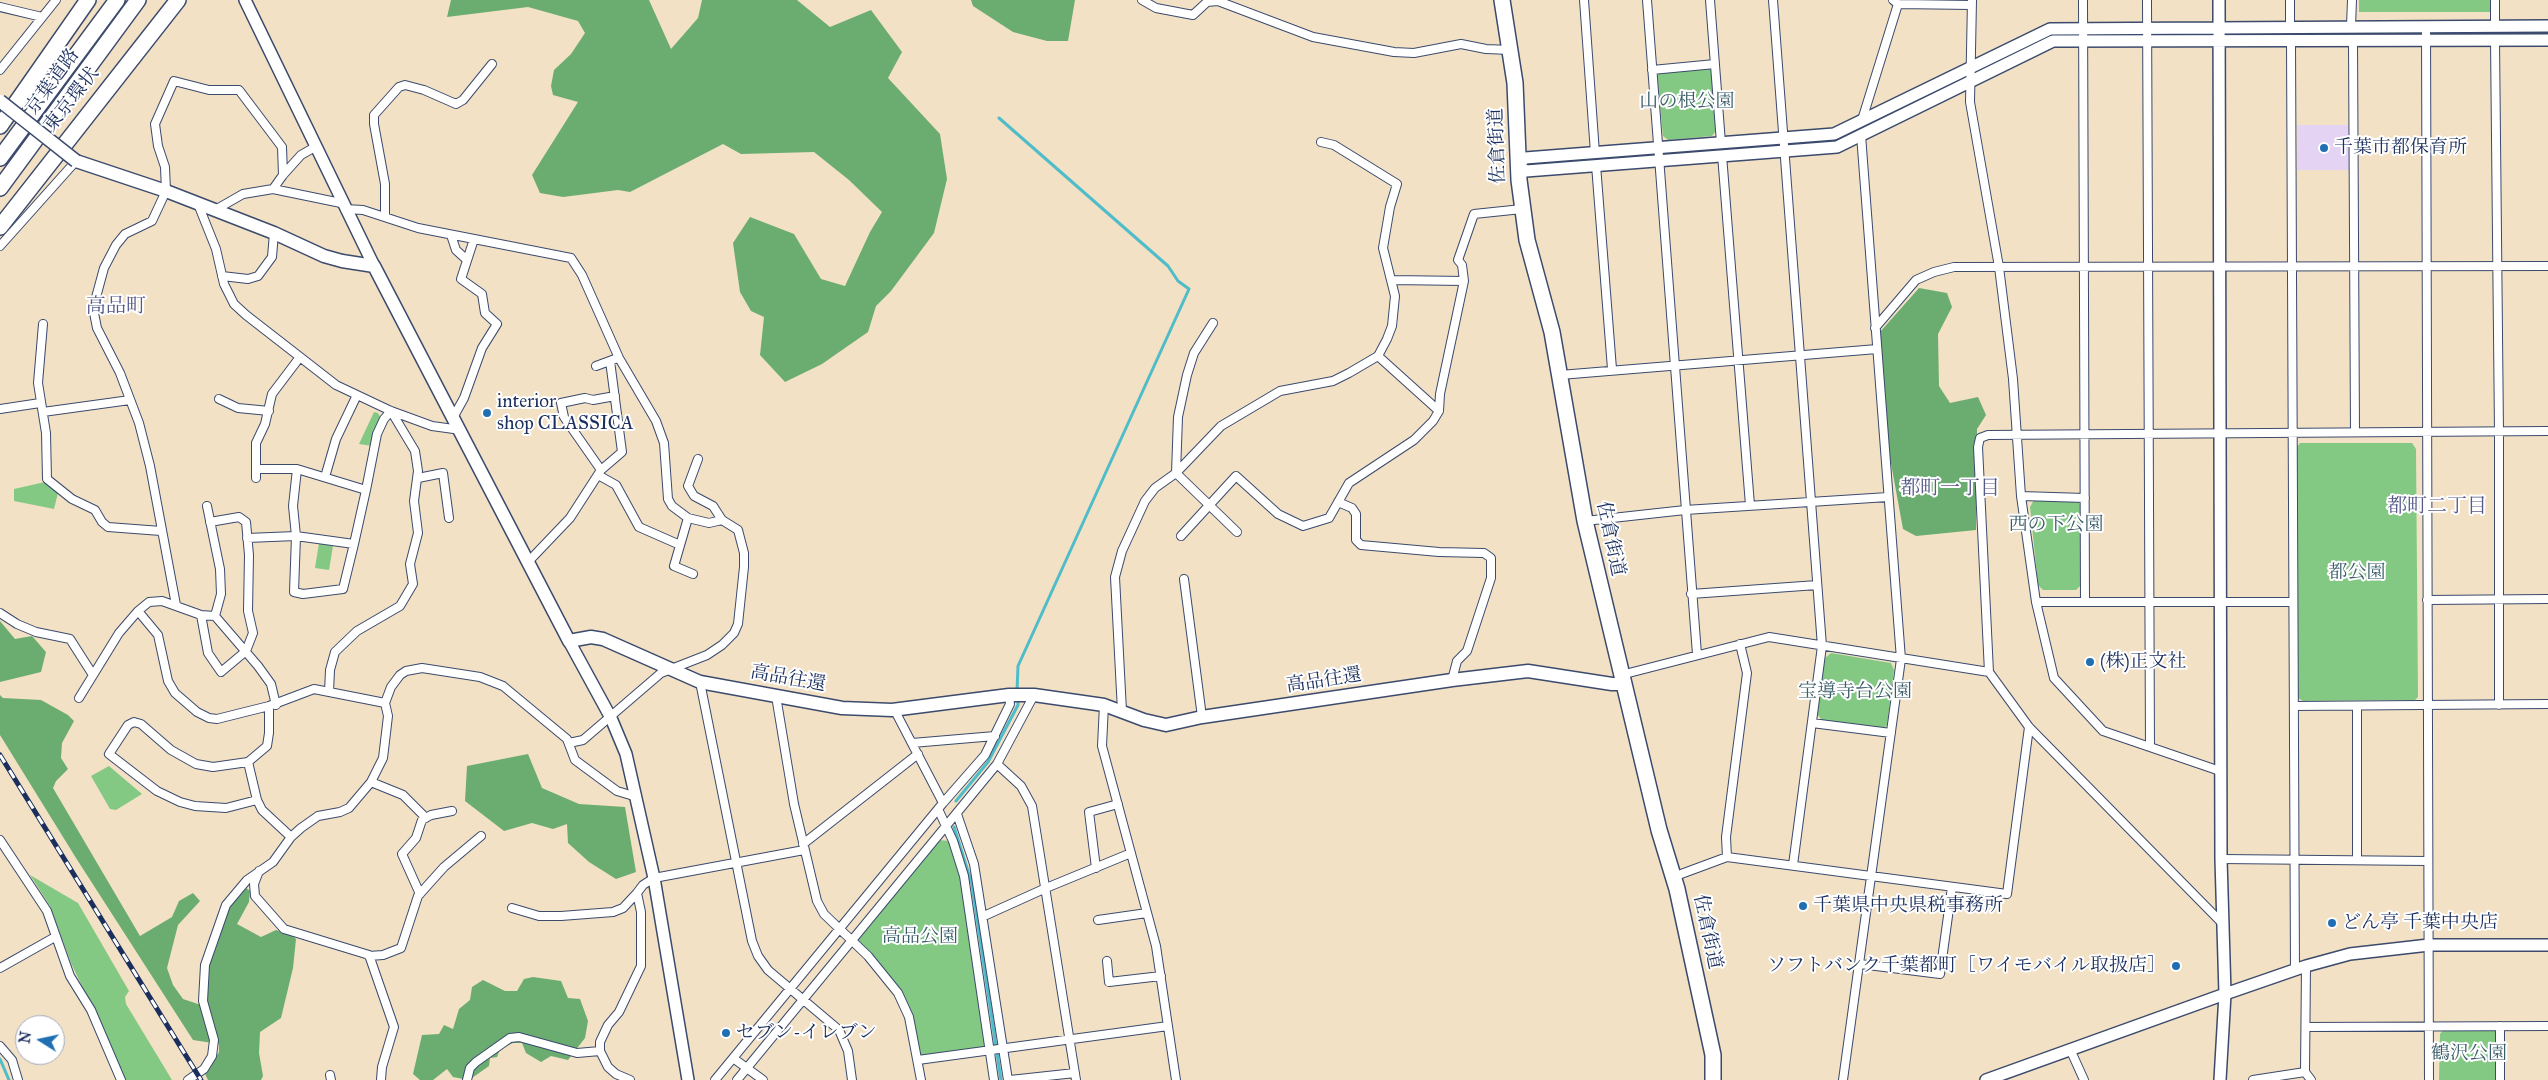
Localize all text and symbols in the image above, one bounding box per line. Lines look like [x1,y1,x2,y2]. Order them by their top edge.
street label: 京葉道路 [21,45,85,119]
street label: 東京環状 [40,63,104,137]
park label: 山の根公園 [1640,91,1734,113]
street label: 佐倉街道 [1485,108,1511,184]
place label: 千葉市都保育所 [2334,137,2467,159]
marker: 千葉市都保育所 [2318,142,2330,154]
district label: 高品町 [86,295,146,319]
place label: interior shop CLASSICA [497,391,634,435]
marker: interior shop CLASSICA [481,407,493,419]
district label: 都町一丁目 [1900,477,2000,501]
district label: 都町二丁目 [2387,495,2487,519]
street label: 佐倉街道 [1591,499,1629,579]
park label: 西の下公園 [2009,514,2103,536]
park label: 都公園 [2329,562,2385,584]
place label: (株)正文社 [2100,651,2187,673]
marker: (株)正文社 [2084,656,2096,668]
street label: 高品往還 [749,661,827,697]
street label: 高品往還 [1285,664,1363,698]
park label: 宝導寺台公園 [1798,681,1912,703]
street label: 佐倉街道 [1688,892,1726,972]
place label: 千葉県中央県税事務所 [1813,895,2003,917]
marker: 千葉県中央県税事務所 [1797,900,1809,912]
place label: どん亭 千葉中央店 [2342,912,2498,934]
marker: どん亭 千葉中央店 [2326,917,2338,929]
park label: 高品公園 [882,926,958,948]
place label: ソフトバンク千葉都町［ワイモバイル取扱店］ [1767,955,2166,977]
marker: ソフトバンク千葉都町［ワイモバイル取扱店］ [2170,960,2182,972]
north arrow [15,1015,65,1065]
place label: セブン-イレブン [736,1022,877,1044]
marker: セブン-イレブン [720,1027,732,1039]
text: N [16,1030,35,1045]
park label: 鶴沢公園 [2431,1043,2507,1065]

